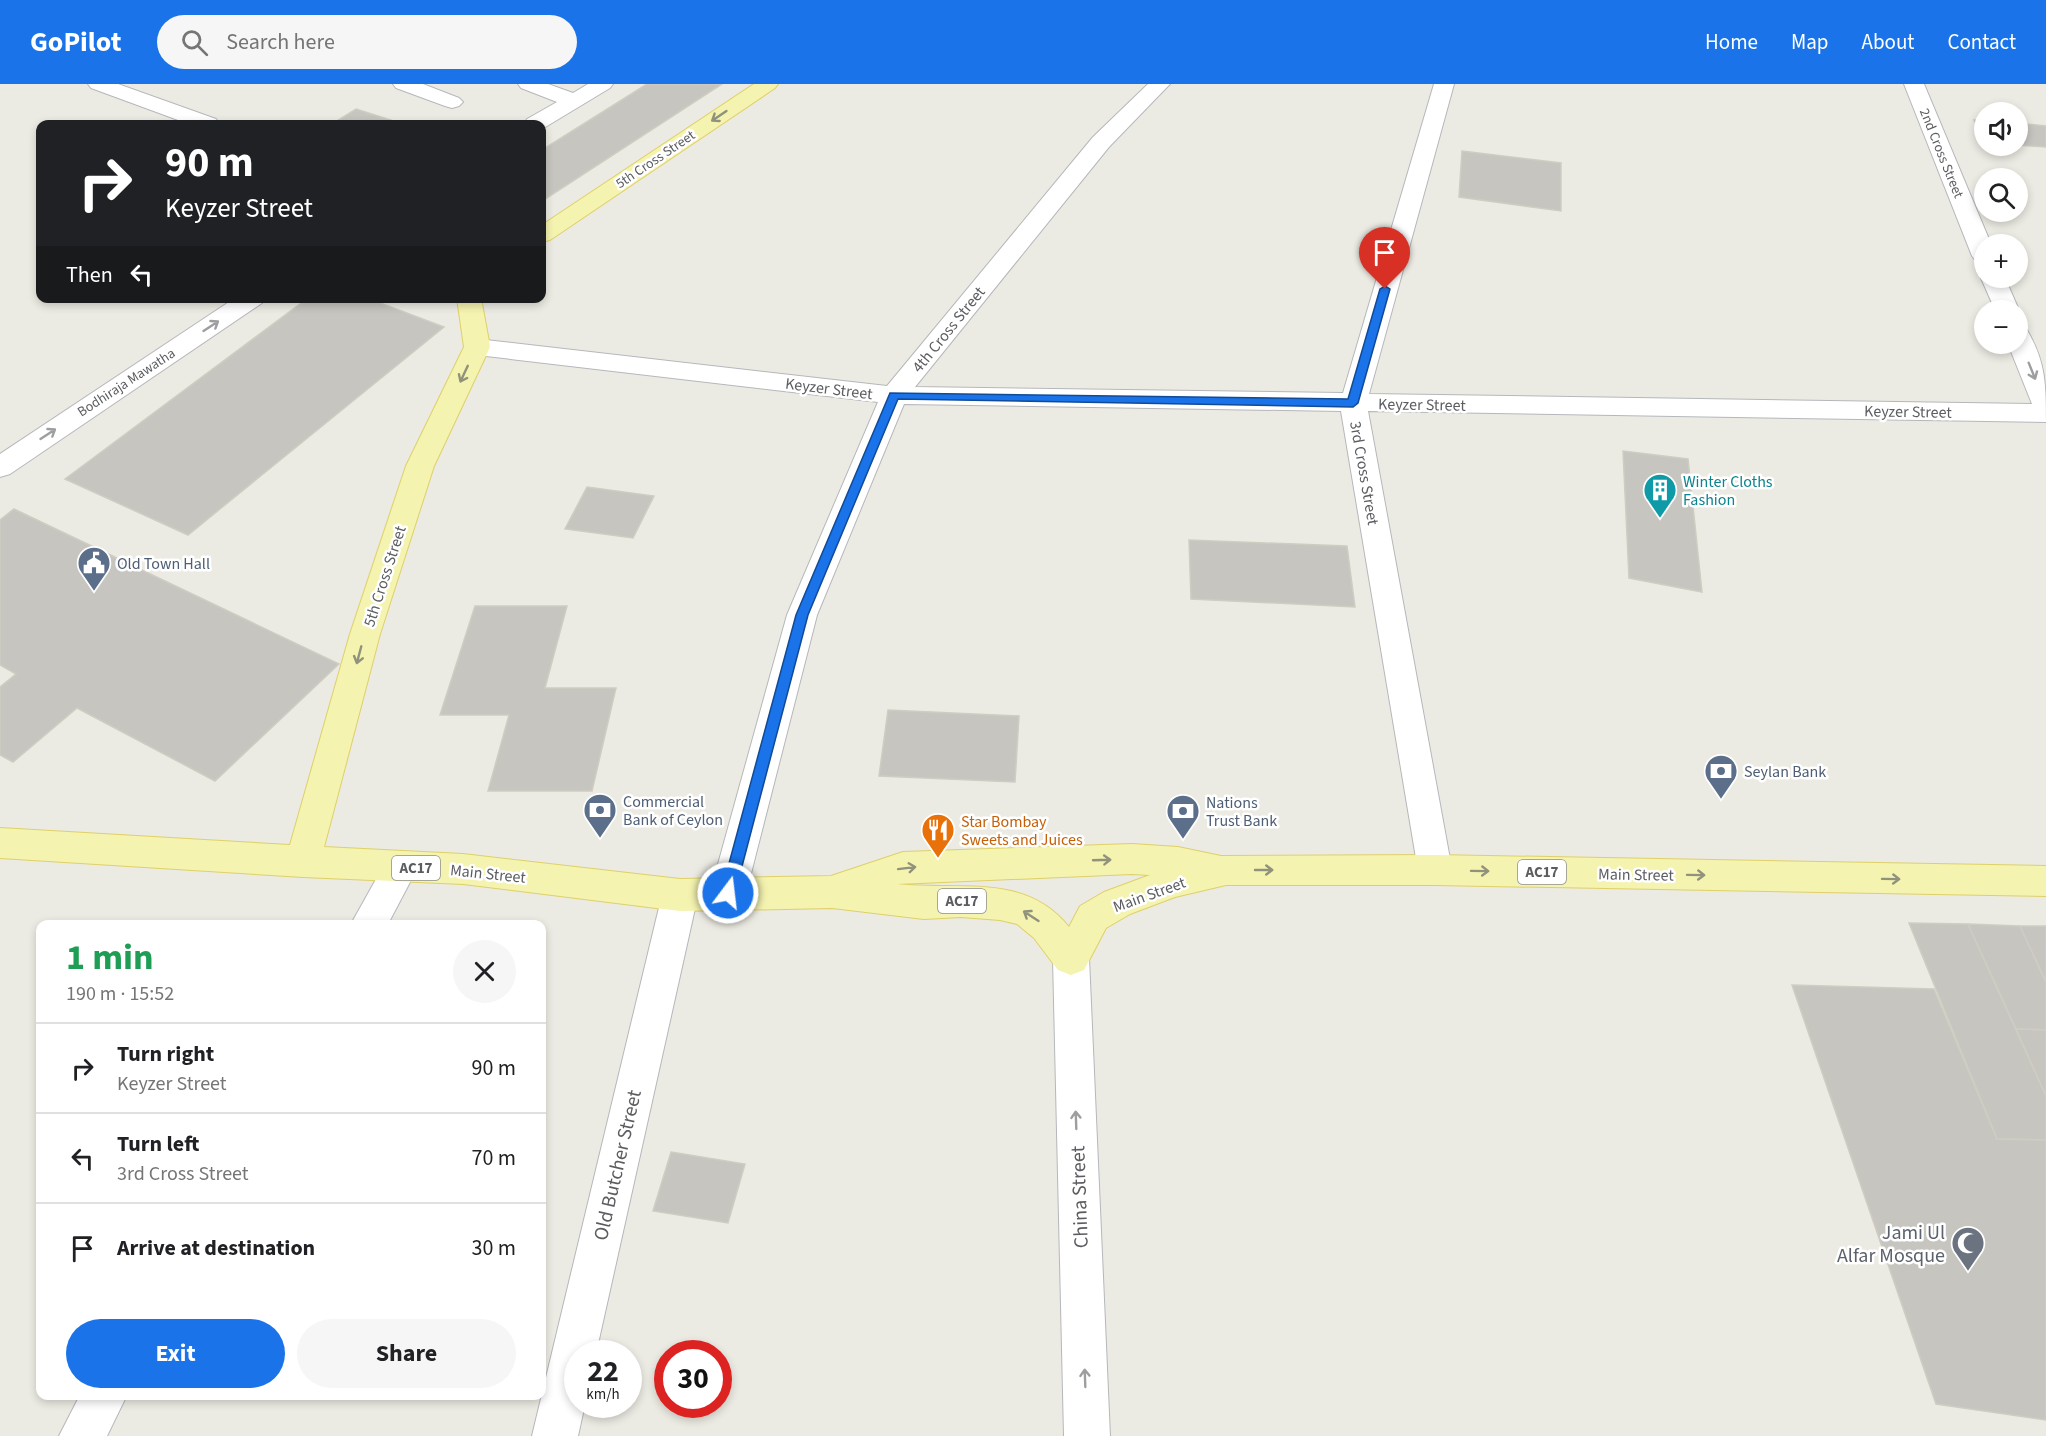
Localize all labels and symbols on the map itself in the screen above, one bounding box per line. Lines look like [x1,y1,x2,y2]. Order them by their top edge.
street label: 2nd Cross Street [1914,106,1968,201]
one-way arrow [711,110,728,123]
street label: 5th Cross Street [612,126,699,194]
pin [1359,227,1410,289]
street label: 4th Cross Street [907,281,991,377]
one-way arrow [202,320,219,332]
street label: Bodhiraja Mawatha [74,344,179,422]
one-way arrow [2027,361,2038,379]
one-way arrow [457,365,469,383]
street label: Keyzer Street [784,373,874,405]
street label: Keyzer Street [1378,393,1467,417]
street label: Keyzer Street [1864,400,1953,424]
street label: 3rd Cross Street [1344,419,1384,528]
one-way arrow [40,427,57,440]
place label: Winter Cloths Fashion [1683,471,1773,511]
building icon: Winter Cloths Fashion [1642,472,1678,519]
street label: 5th Cross Street [358,522,412,630]
public building icon: Old Town Hall [76,545,112,592]
place label: Old Town Hall [117,553,210,575]
one-way arrow [353,645,364,664]
bank icon: Seylan Bank [1703,753,1739,800]
place label: Seylan Bank [1744,761,1826,783]
place label: Commercial Bank of Ceylon [623,791,723,831]
bank icon: Commercial Bank of Ceylon [582,792,618,839]
place label: Nations Trust Bank [1206,792,1277,832]
bank icon: Nations Trust Bank [1165,793,1201,840]
place label: Star Bombay Sweets and Juices [961,811,1083,851]
restaurant icon: Star Bombay Sweets and Juices [920,812,956,859]
one-way arrow [1091,855,1111,866]
road number: AC17 [392,856,440,880]
street label: Main Street [449,859,527,889]
road number: AC17 [1518,860,1566,884]
position arrow [696,861,760,925]
one-way arrow [897,862,916,873]
street label: Main Street [1598,863,1675,887]
one-way arrow [1254,864,1274,876]
one-way arrow [1470,865,1490,877]
one-way arrow [1686,869,1706,881]
street label: Main Street [1110,871,1189,918]
one-way arrow [1881,874,1901,885]
road number: AC17 [938,889,986,913]
one-way arrow [1024,910,1040,922]
street label: Old Butcher Street [587,1087,649,1243]
one-way arrow [1071,1110,1082,1130]
street label: China Street [1064,1145,1096,1249]
place label: Jami Ul Alfar Mosque [1837,1219,1945,1270]
mosque icon: Jami Ul Alfar Mosque [1950,1225,1986,1272]
speed limit sign: 30 [654,1340,732,1418]
one-way arrow [1079,1368,1090,1388]

